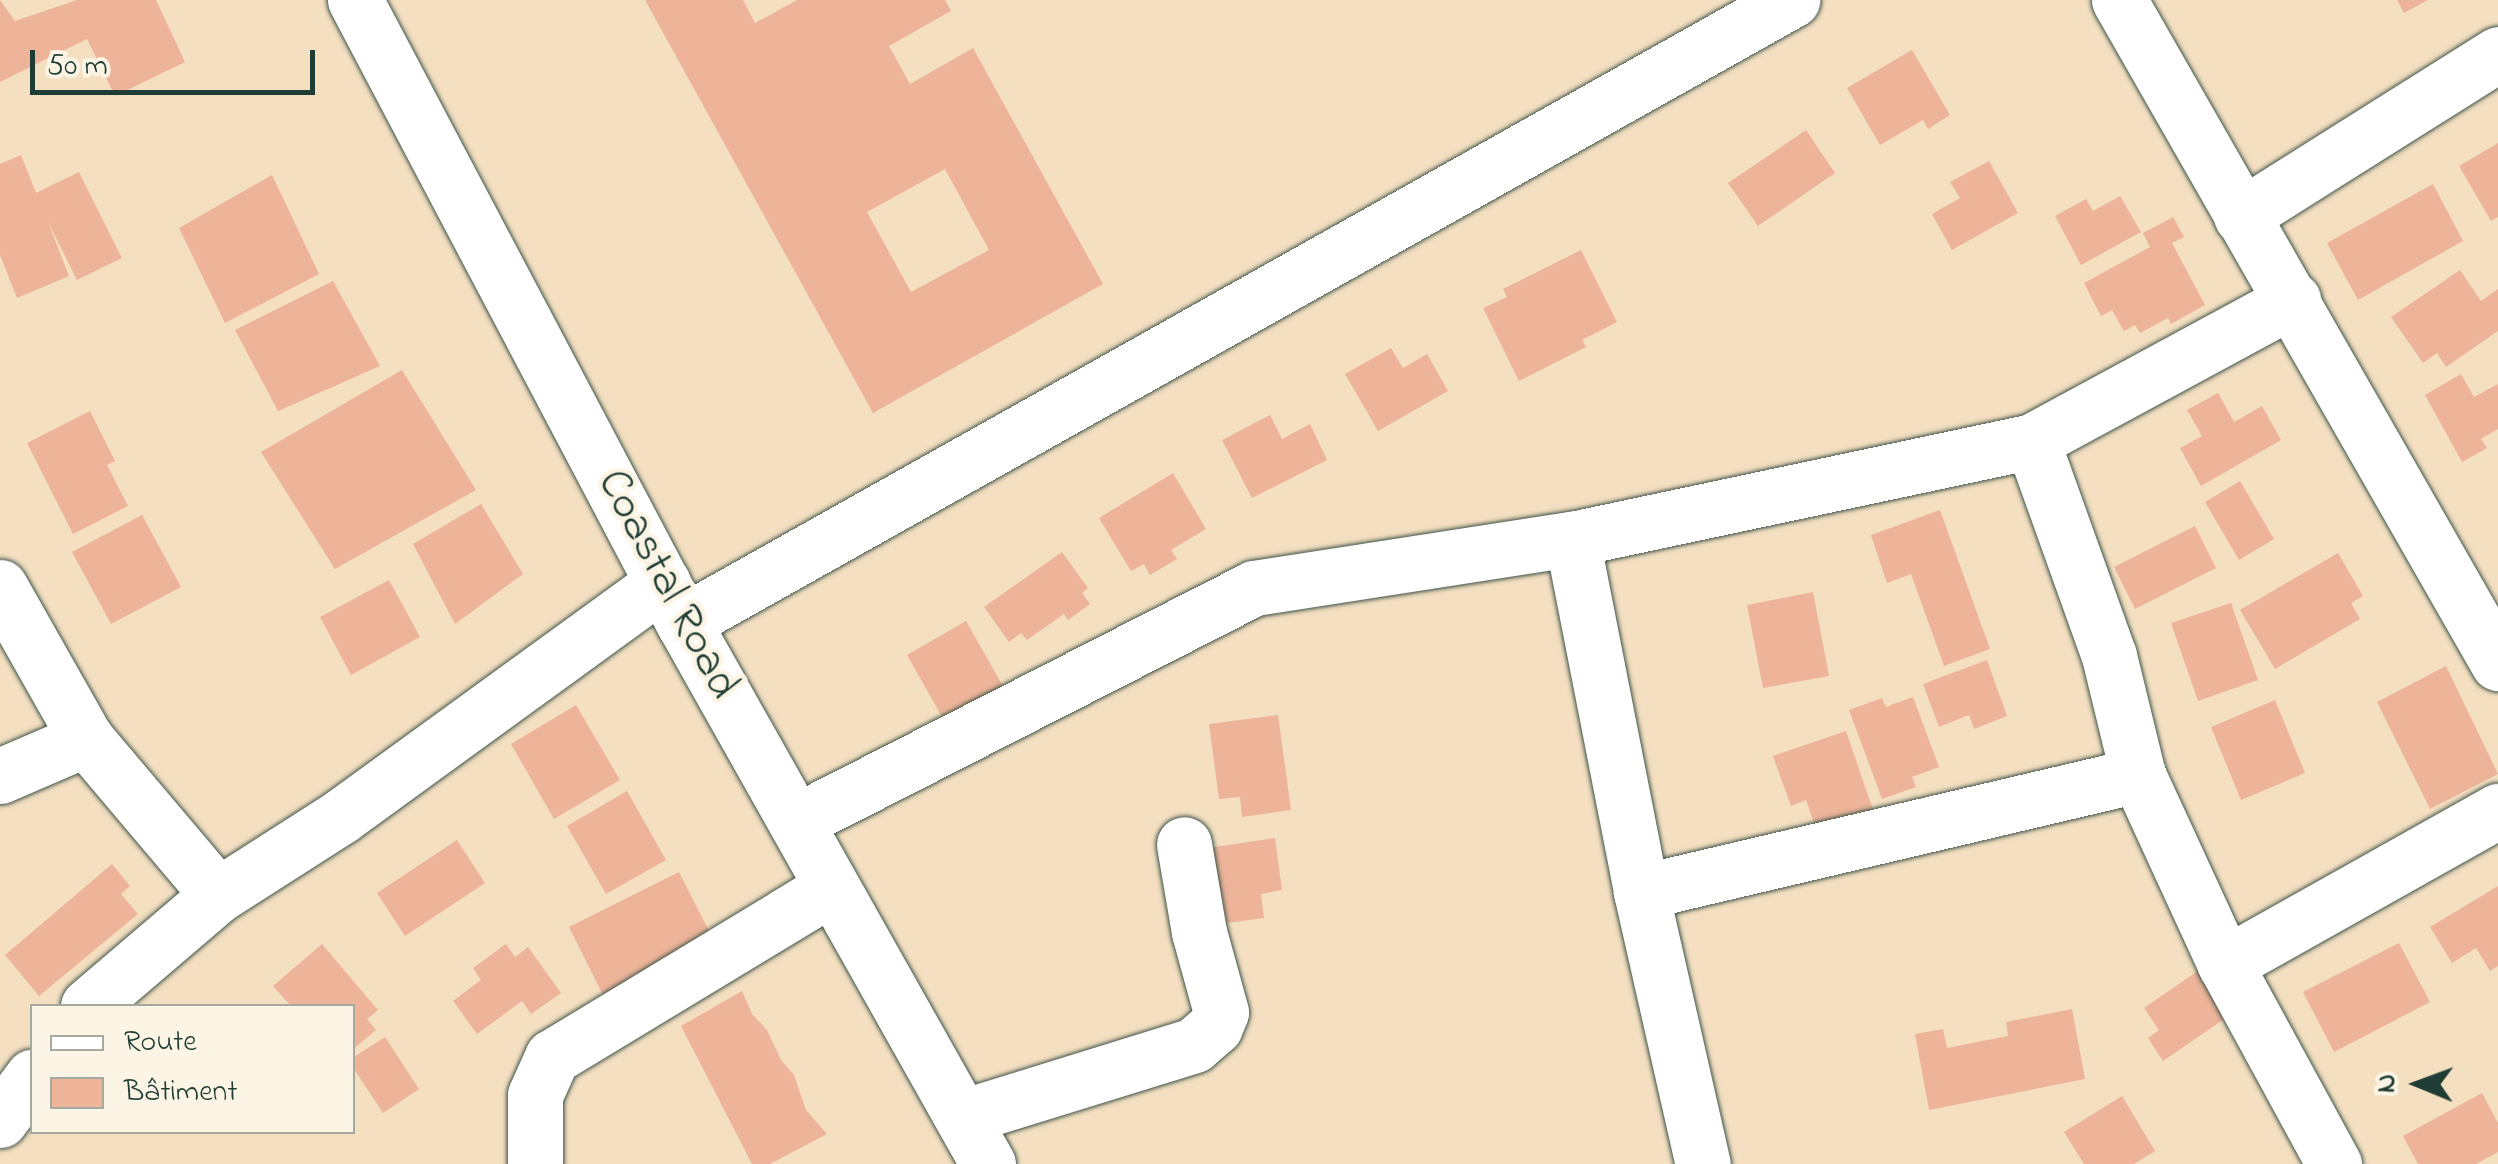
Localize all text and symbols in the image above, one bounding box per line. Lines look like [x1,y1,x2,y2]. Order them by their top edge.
scale bar [35,30,320,92]
text: 50 m [47,45,108,89]
street label: Coastal Road [583,461,749,709]
legend [30,1004,355,1134]
text: Route [124,1021,197,1065]
north arrow [2368,1034,2468,1134]
text: Bâtiment [124,1071,237,1115]
text: N [2367,1074,2408,1093]

